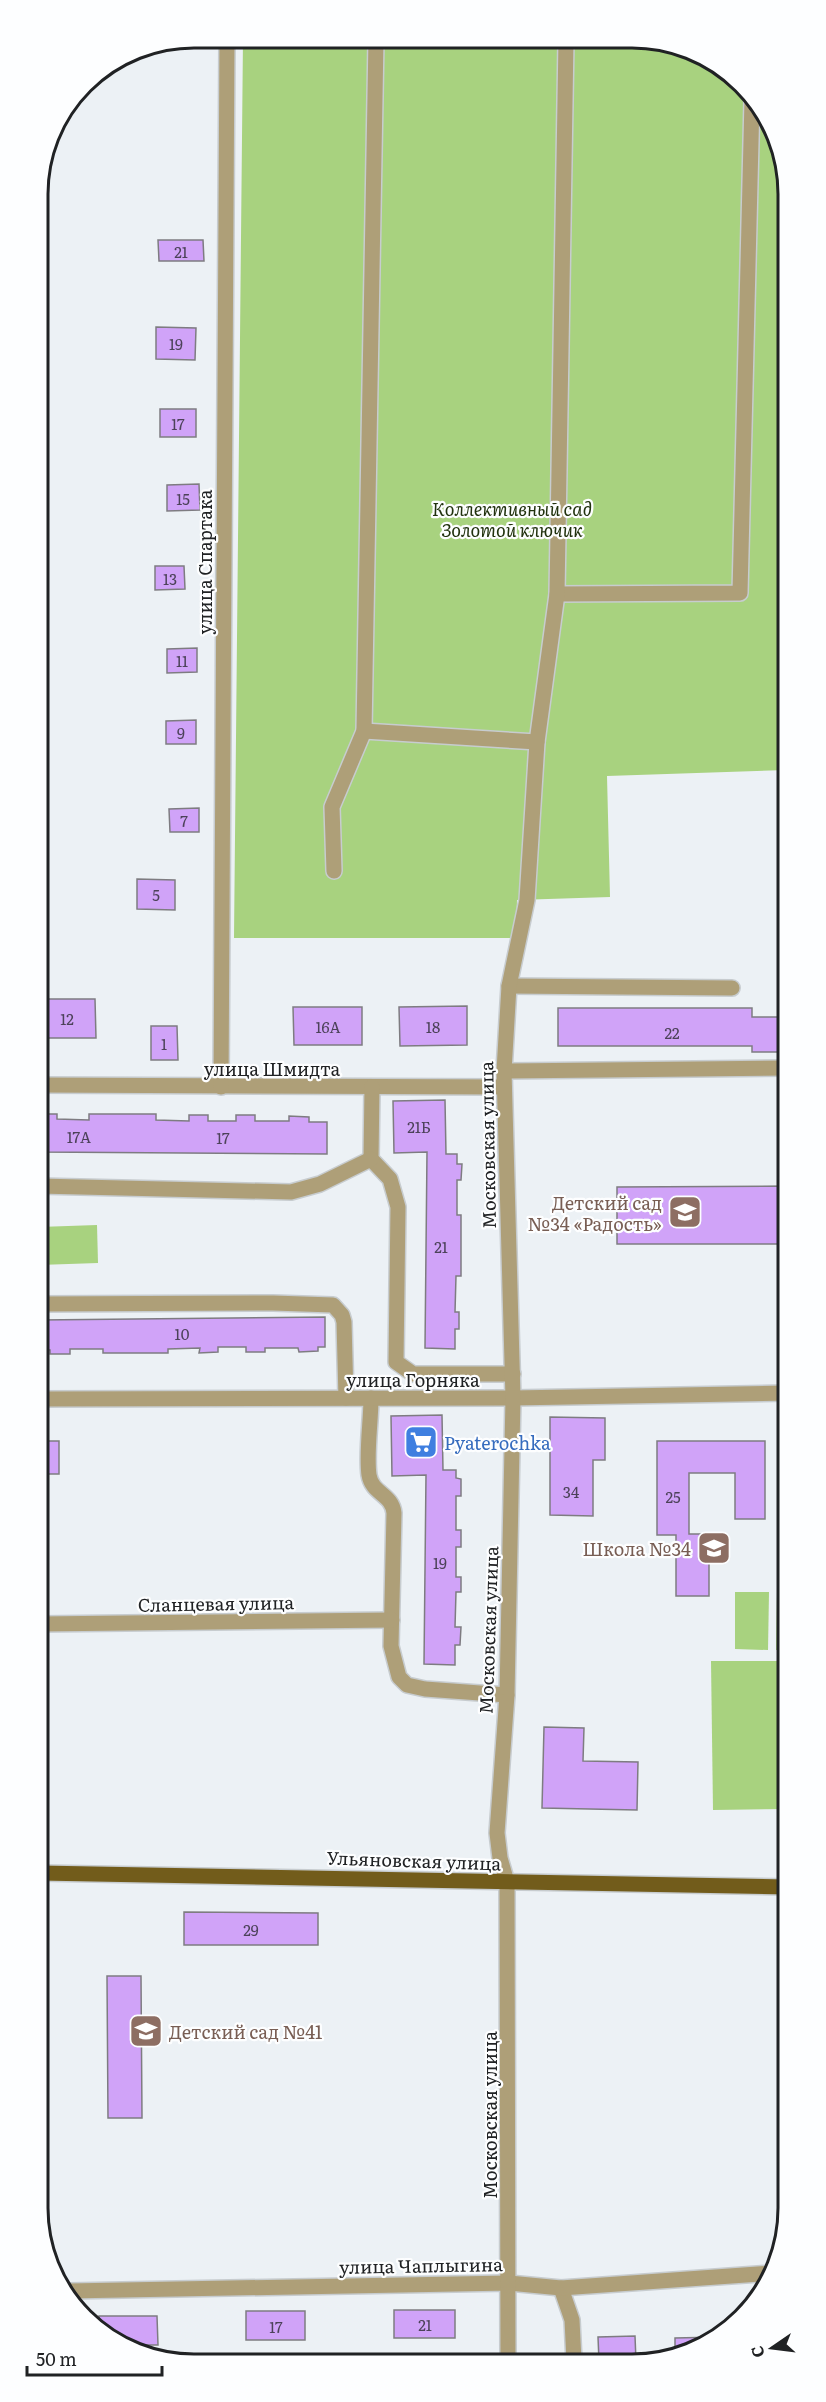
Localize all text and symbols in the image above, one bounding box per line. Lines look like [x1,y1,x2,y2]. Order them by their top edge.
house number: 21 [174,240,188,263]
house number: 19 [169,332,183,355]
house number: 17 [171,412,185,435]
house number: 15 [176,487,190,510]
street label: улица Спартака [191,489,218,634]
park label: Коллективный сад Золотой ключик [432,495,592,543]
house number: 13 [163,567,177,590]
house number: 11 [176,649,188,672]
house number: 9 [177,721,185,744]
house number: 7 [180,809,188,832]
house number: 5 [152,883,160,906]
house number: 12 [60,1007,74,1030]
house number: 16А [315,1015,341,1038]
house number: 18 [426,1015,440,1038]
house number: 22 [664,1021,680,1044]
house number: 1 [161,1032,167,1055]
street label: улица Шмидта [204,1055,341,1082]
street label: Московская улица [472,1061,502,1229]
house number: 21Б [407,1115,431,1138]
house number: 17А [67,1125,91,1148]
house number: 17 [216,1126,230,1149]
place label: Детский сад №34 «Радость» [528,1189,662,1237]
school or university icon: Детский сад №34 «Радость» [667,1194,703,1230]
house number: 21 [434,1235,448,1258]
house number: 10 [175,1322,190,1345]
street label: улица Горняка [346,1366,480,1393]
supermarket icon: Pyaterochka [403,1424,439,1460]
place label: Pyaterochka [444,1429,551,1456]
house number: 34 [563,1480,579,1503]
house number: 25 [665,1485,681,1508]
school or university icon: Школа №34 [696,1530,732,1566]
place label: Школа №34 [582,1535,691,1562]
street label: Московская улица [472,1545,504,1714]
house number: 19 [433,1551,447,1574]
street label: Сланцевая улица [138,1588,295,1618]
street label: Ульяновская улица [326,1843,502,1877]
house number: 29 [243,1918,259,1941]
school or university icon: Детский сад №41 [128,2013,164,2049]
place label: Детский сад №41 [169,2018,322,2045]
street label: Московская улица [476,2031,503,2199]
street label: улица Чаплыгина [339,2250,503,2280]
house number: 21 [418,2313,432,2336]
house number: 17 [269,2315,283,2338]
north arrow [742,2318,802,2378]
scale bar [27,2339,162,2377]
text: С [743,2343,769,2360]
text: 50 m [36,2345,77,2372]

